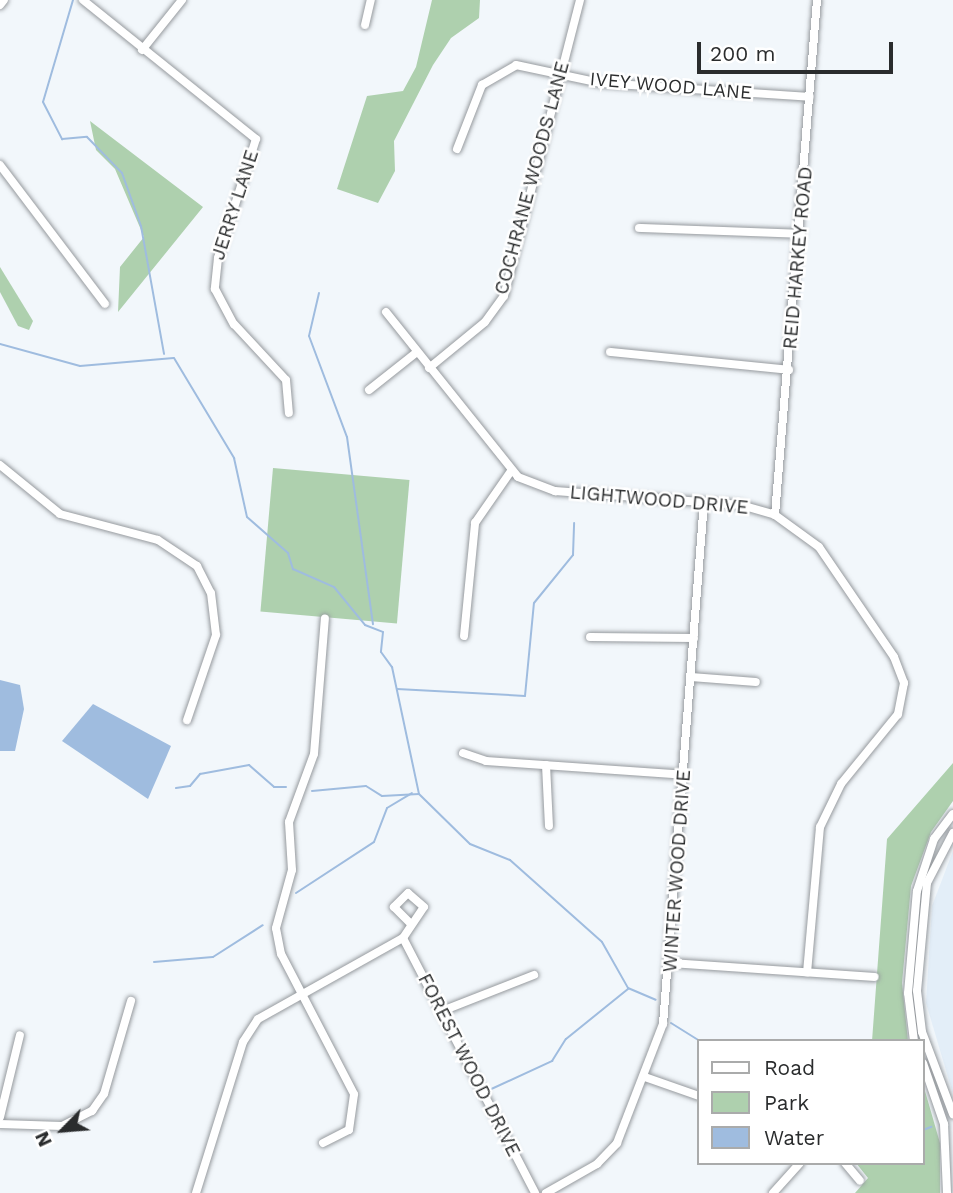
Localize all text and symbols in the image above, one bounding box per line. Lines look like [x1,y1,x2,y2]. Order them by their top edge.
scale bar [701,28,897,72]
text: 200 m [710,41,776,66]
street label: COCHRANE WOODS LANE [490,59,574,297]
street label: IVEY WOOD LANE [588,67,754,105]
street label: JERRY LANE [206,147,264,263]
street label: REID HARKEY ROAD [779,165,817,351]
street label: LIGHTWOOD DRIVE [569,481,749,519]
street label: WINTER WOOD DRIVE [659,769,695,973]
street label: FOREST WOOD DRIVE [413,969,525,1161]
legend [698,1039,925,1165]
text: Road [764,1055,815,1080]
text: Park [764,1090,809,1115]
north arrow [28,1095,98,1165]
text: Water [764,1125,824,1150]
text: N [30,1128,57,1150]

